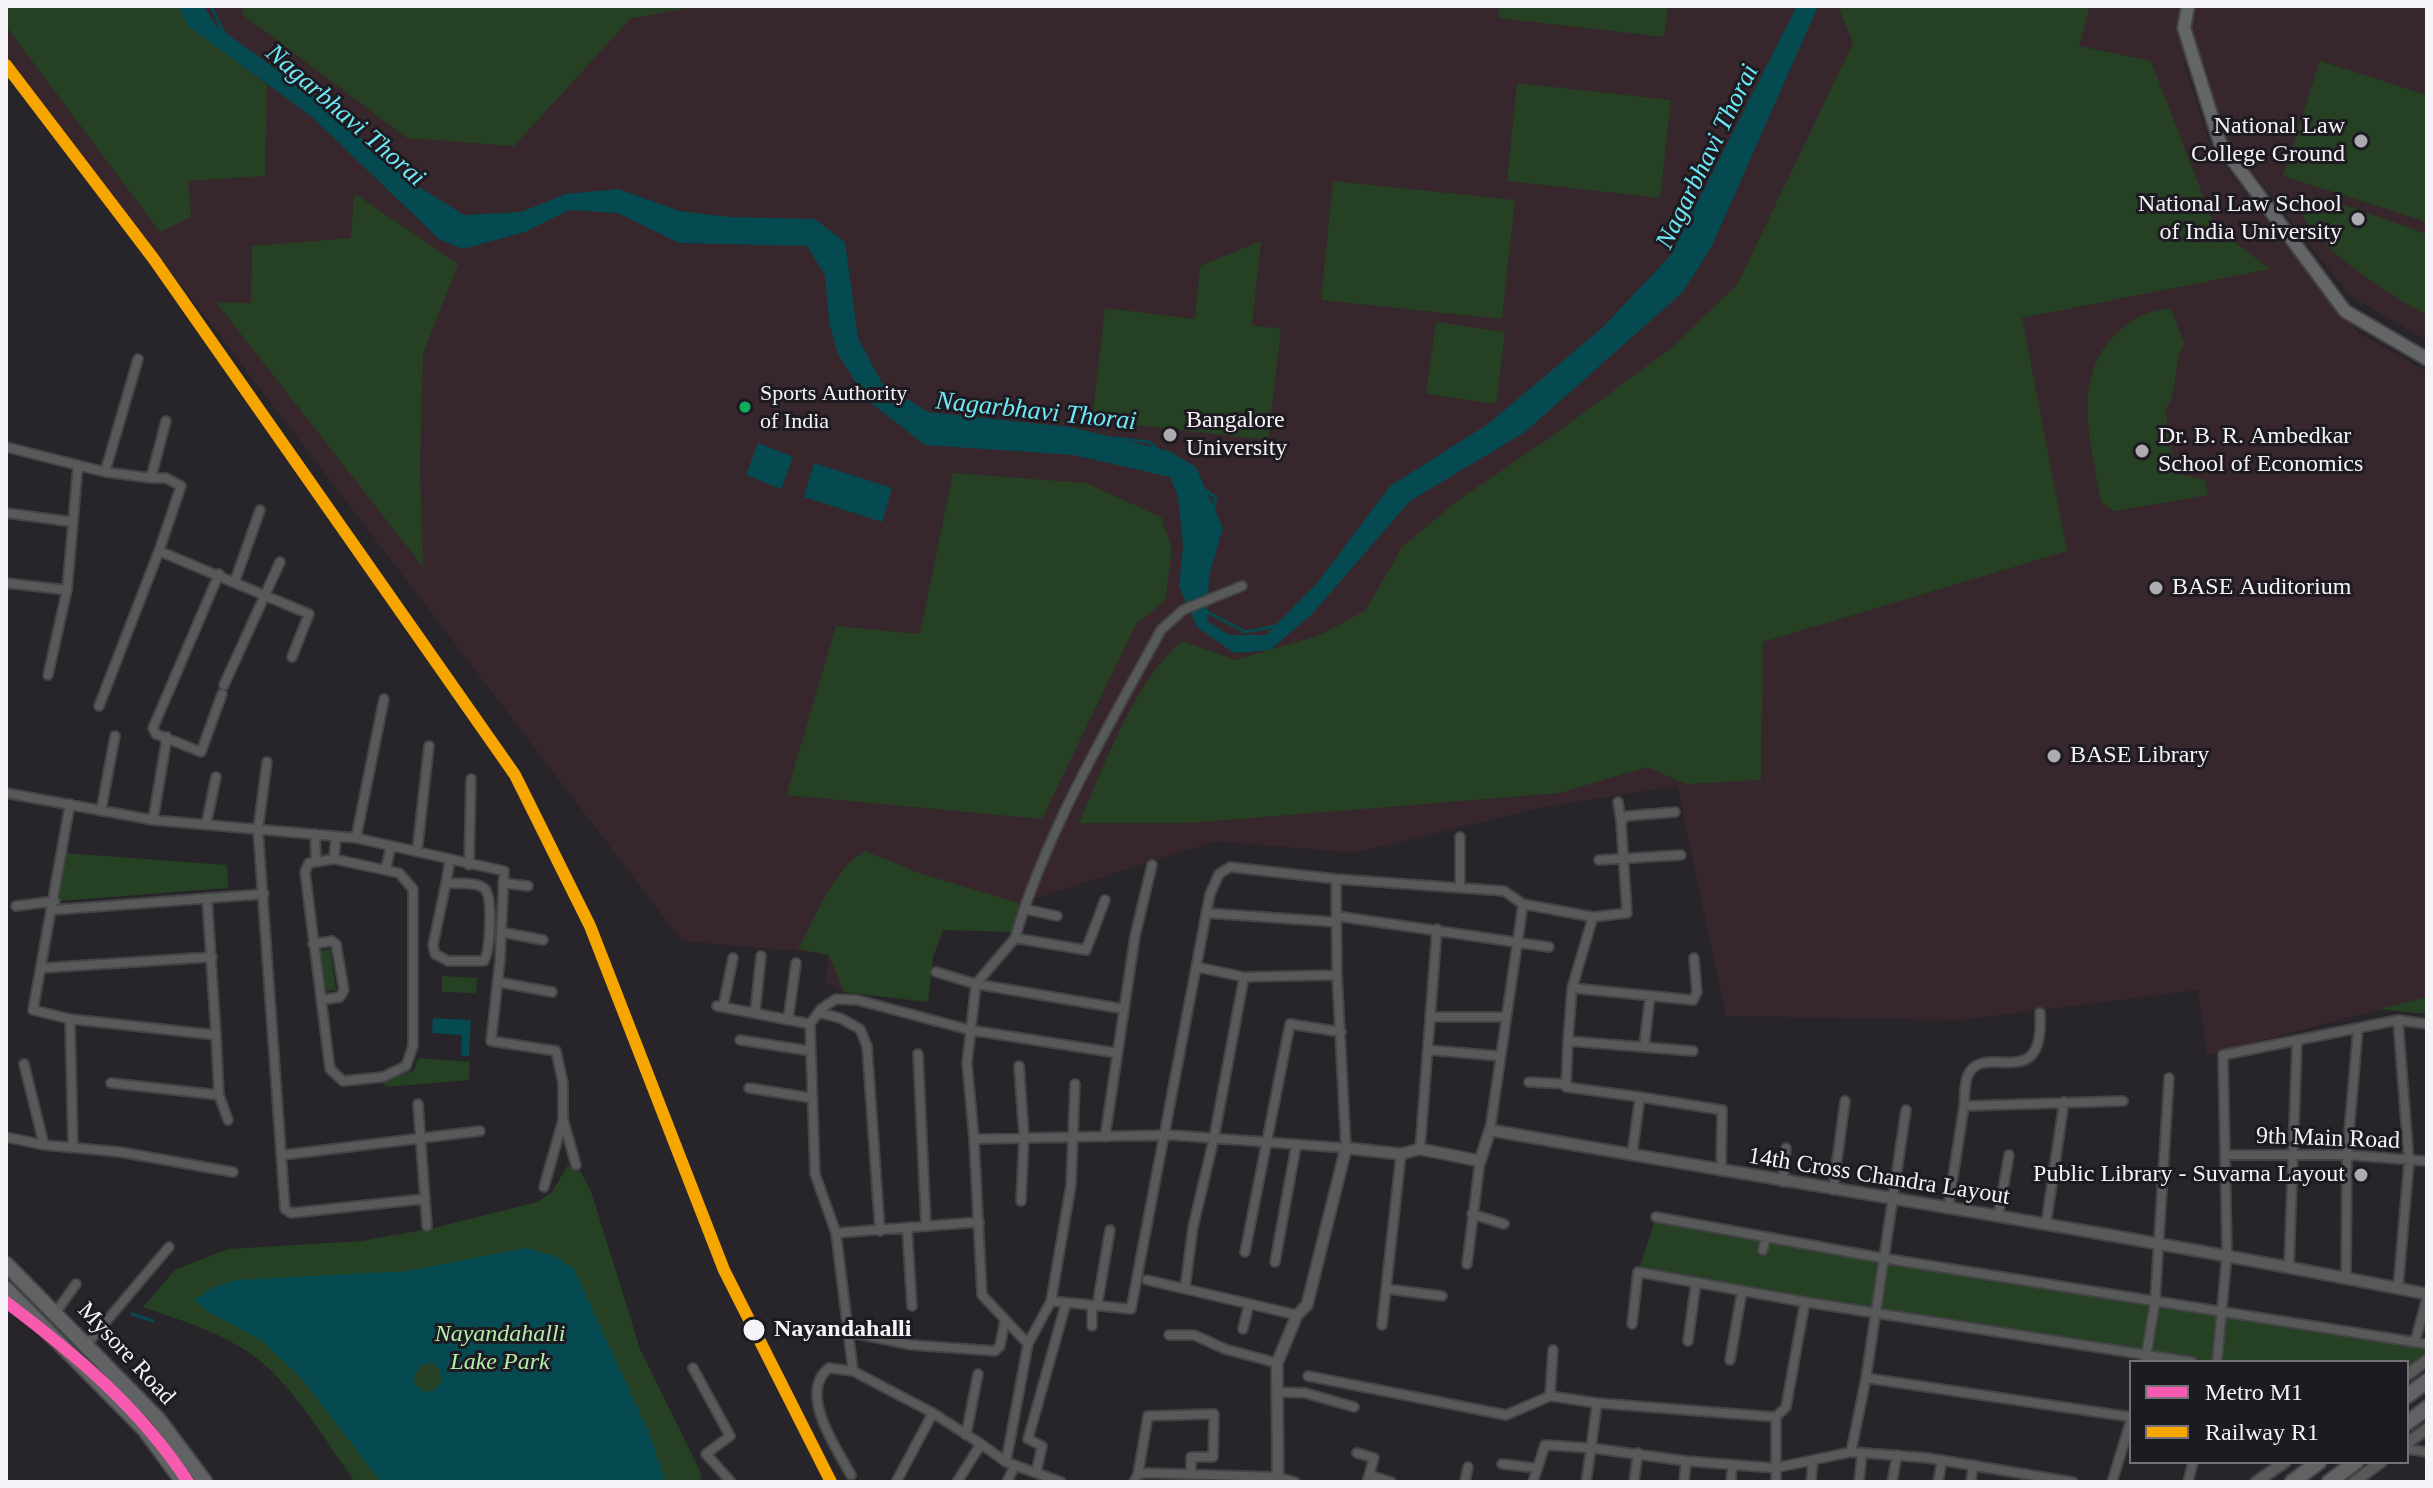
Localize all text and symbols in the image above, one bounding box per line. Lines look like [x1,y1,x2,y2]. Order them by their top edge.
water label: Nagarbhavi Thorai [259,38,431,194]
water label: Nagarbhavi Thorai [1650,60,1766,254]
place label: National Law College Ground [2191,113,2345,169]
marker: National Law College Ground [2352,132,2370,150]
place label: National Law School of India University [2138,191,2342,247]
marker: National Law School of India University [2349,210,2367,228]
place label: Sports Authority of India [760,381,907,432]
water label: Nagarbhavi Thorai [934,386,1138,438]
marker: Sports Authority of India [737,399,753,415]
place label: Bangalore University [1186,407,1287,463]
place label: Dr. B. R. Ambedkar School of Economics [2158,423,2363,479]
marker: Bangalore University [1161,426,1179,444]
marker: Dr. B. R. Ambedkar School of Economics [2133,442,2151,460]
place label: BASE Auditorium [2172,574,2351,602]
marker: BASE Auditorium [2147,579,2165,597]
place label: BASE Library [2070,742,2209,770]
marker: BASE Library [2045,747,2063,765]
street label: 9th Main Road [2256,1122,2400,1156]
street label: 14th Cross Chandra Layout [1746,1142,2012,1212]
place label: Public Library - Suvarna Layout [2033,1161,2345,1189]
marker: Public Library - Suvarna Layout [2352,1166,2370,1184]
street label: Mysore Road [71,1297,181,1411]
place label: Nayandahalli [774,1316,911,1344]
marker: Nayandahalli [741,1317,767,1343]
park label: Nayandahalli Lake Park [435,1321,565,1377]
legend [2129,1360,2409,1464]
text: Metro M1 [2205,1379,2303,1405]
text: Railway R1 [2205,1419,2319,1445]

